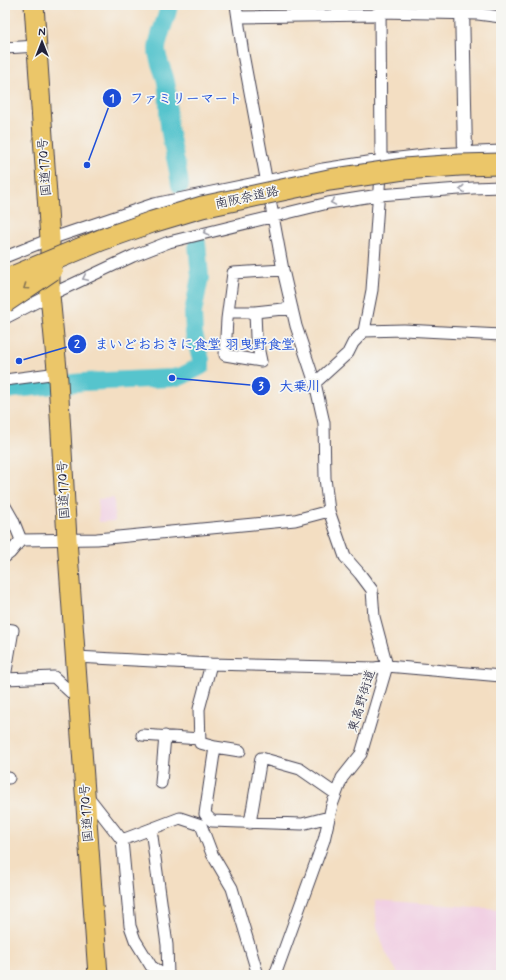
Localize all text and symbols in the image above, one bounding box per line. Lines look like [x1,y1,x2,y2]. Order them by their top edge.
north arrow [22,22,62,62]
text: N [38,26,46,40]
callout: ファミリーマート [102,85,250,111]
text: ファミリーマート [130,90,242,108]
text: 1 [109,91,115,107]
street label: 国道170号 [34,137,56,197]
street label: 南阪奈道路 [213,183,281,213]
one-way arrow [459,184,465,193]
one-way arrow [330,198,336,206]
one-way arrow [203,228,210,236]
one-way arrow [82,273,90,281]
one-way arrow [24,282,31,289]
callout: まいどおおきに食堂 羽曳野食堂 [67,331,303,357]
text: まいどおおきに食堂 羽曳野食堂 [95,336,295,354]
text: 2 [74,337,80,353]
callout: 大乗川 [251,373,329,399]
text: 大乗川 [279,378,321,396]
text: 3 [258,379,264,395]
street label: 国道170号 [54,460,74,520]
street label: 東高野街道 [344,667,380,735]
street label: 国道170号 [76,783,98,843]

